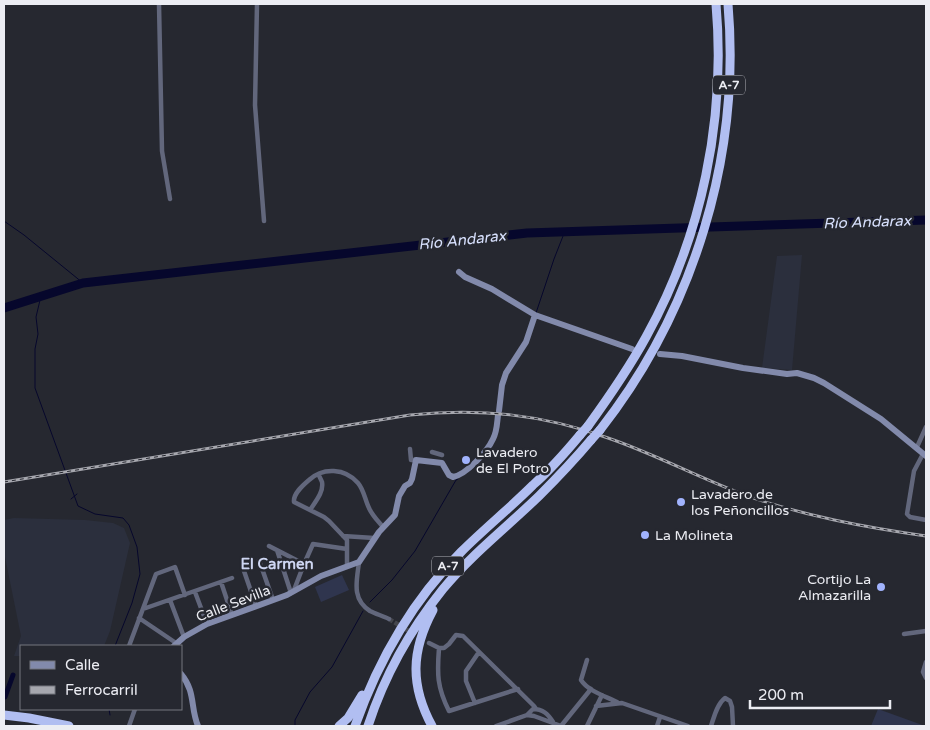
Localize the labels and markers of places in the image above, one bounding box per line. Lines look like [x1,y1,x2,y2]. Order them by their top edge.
place label: Lavadero de El Potro [476,444,549,477]
marker: Lavadero de El Potro [460,454,472,466]
place label: Lavadero de los Peñoncillos [691,486,789,519]
marker: Lavadero de los Peñoncillos [675,496,687,508]
place label: La Molineta [655,527,733,544]
marker: La Molineta [639,529,651,541]
place label: Cortijo La Almazarilla [798,571,871,604]
marker: Cortijo La Almazarilla [875,581,887,593]

